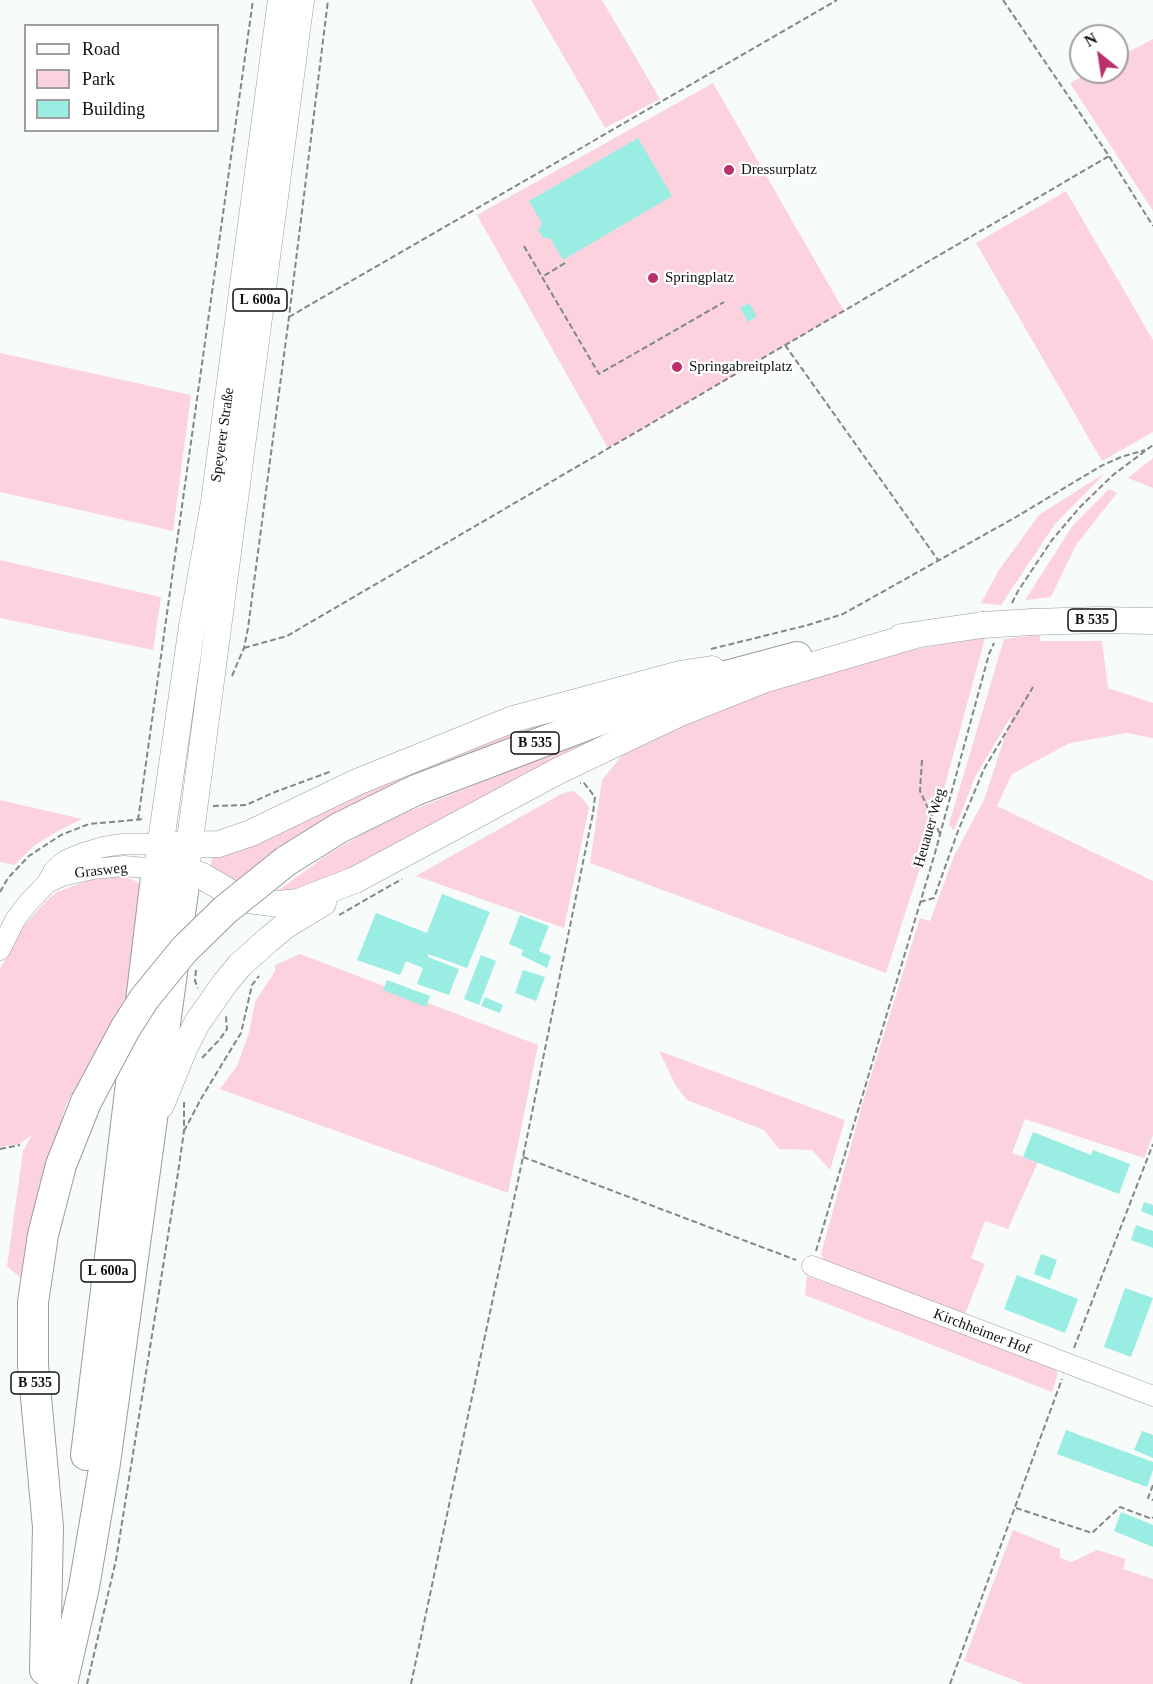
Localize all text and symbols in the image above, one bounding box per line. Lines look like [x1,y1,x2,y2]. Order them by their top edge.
legend [24,24,219,132]
north arrow [1069,24,1129,84]
text: N [1081,29,1100,50]
text: Road [82,39,120,59]
text: Park [82,69,115,89]
text: Building [82,99,145,119]
place label: Dressurplatz [741,161,817,179]
marker: Dressurplatz [722,163,736,177]
place label: Springplatz [665,269,734,287]
marker: Springplatz [646,271,660,285]
road number: L 600a [233,289,287,311]
place label: Springabreitplatz [689,358,792,376]
marker: Springabreitplatz [670,360,684,374]
street label: Speyerer Straße [207,387,239,483]
road number: B 535 [1068,609,1116,631]
road number: B 535 [511,732,559,754]
street label: Heuauer Weg [910,786,950,870]
street label: Grasweg [74,859,128,883]
road number: L 600a [81,1260,135,1282]
street label: Kirchheimer Hof [931,1305,1033,1359]
road number: B 535 [11,1372,59,1394]

